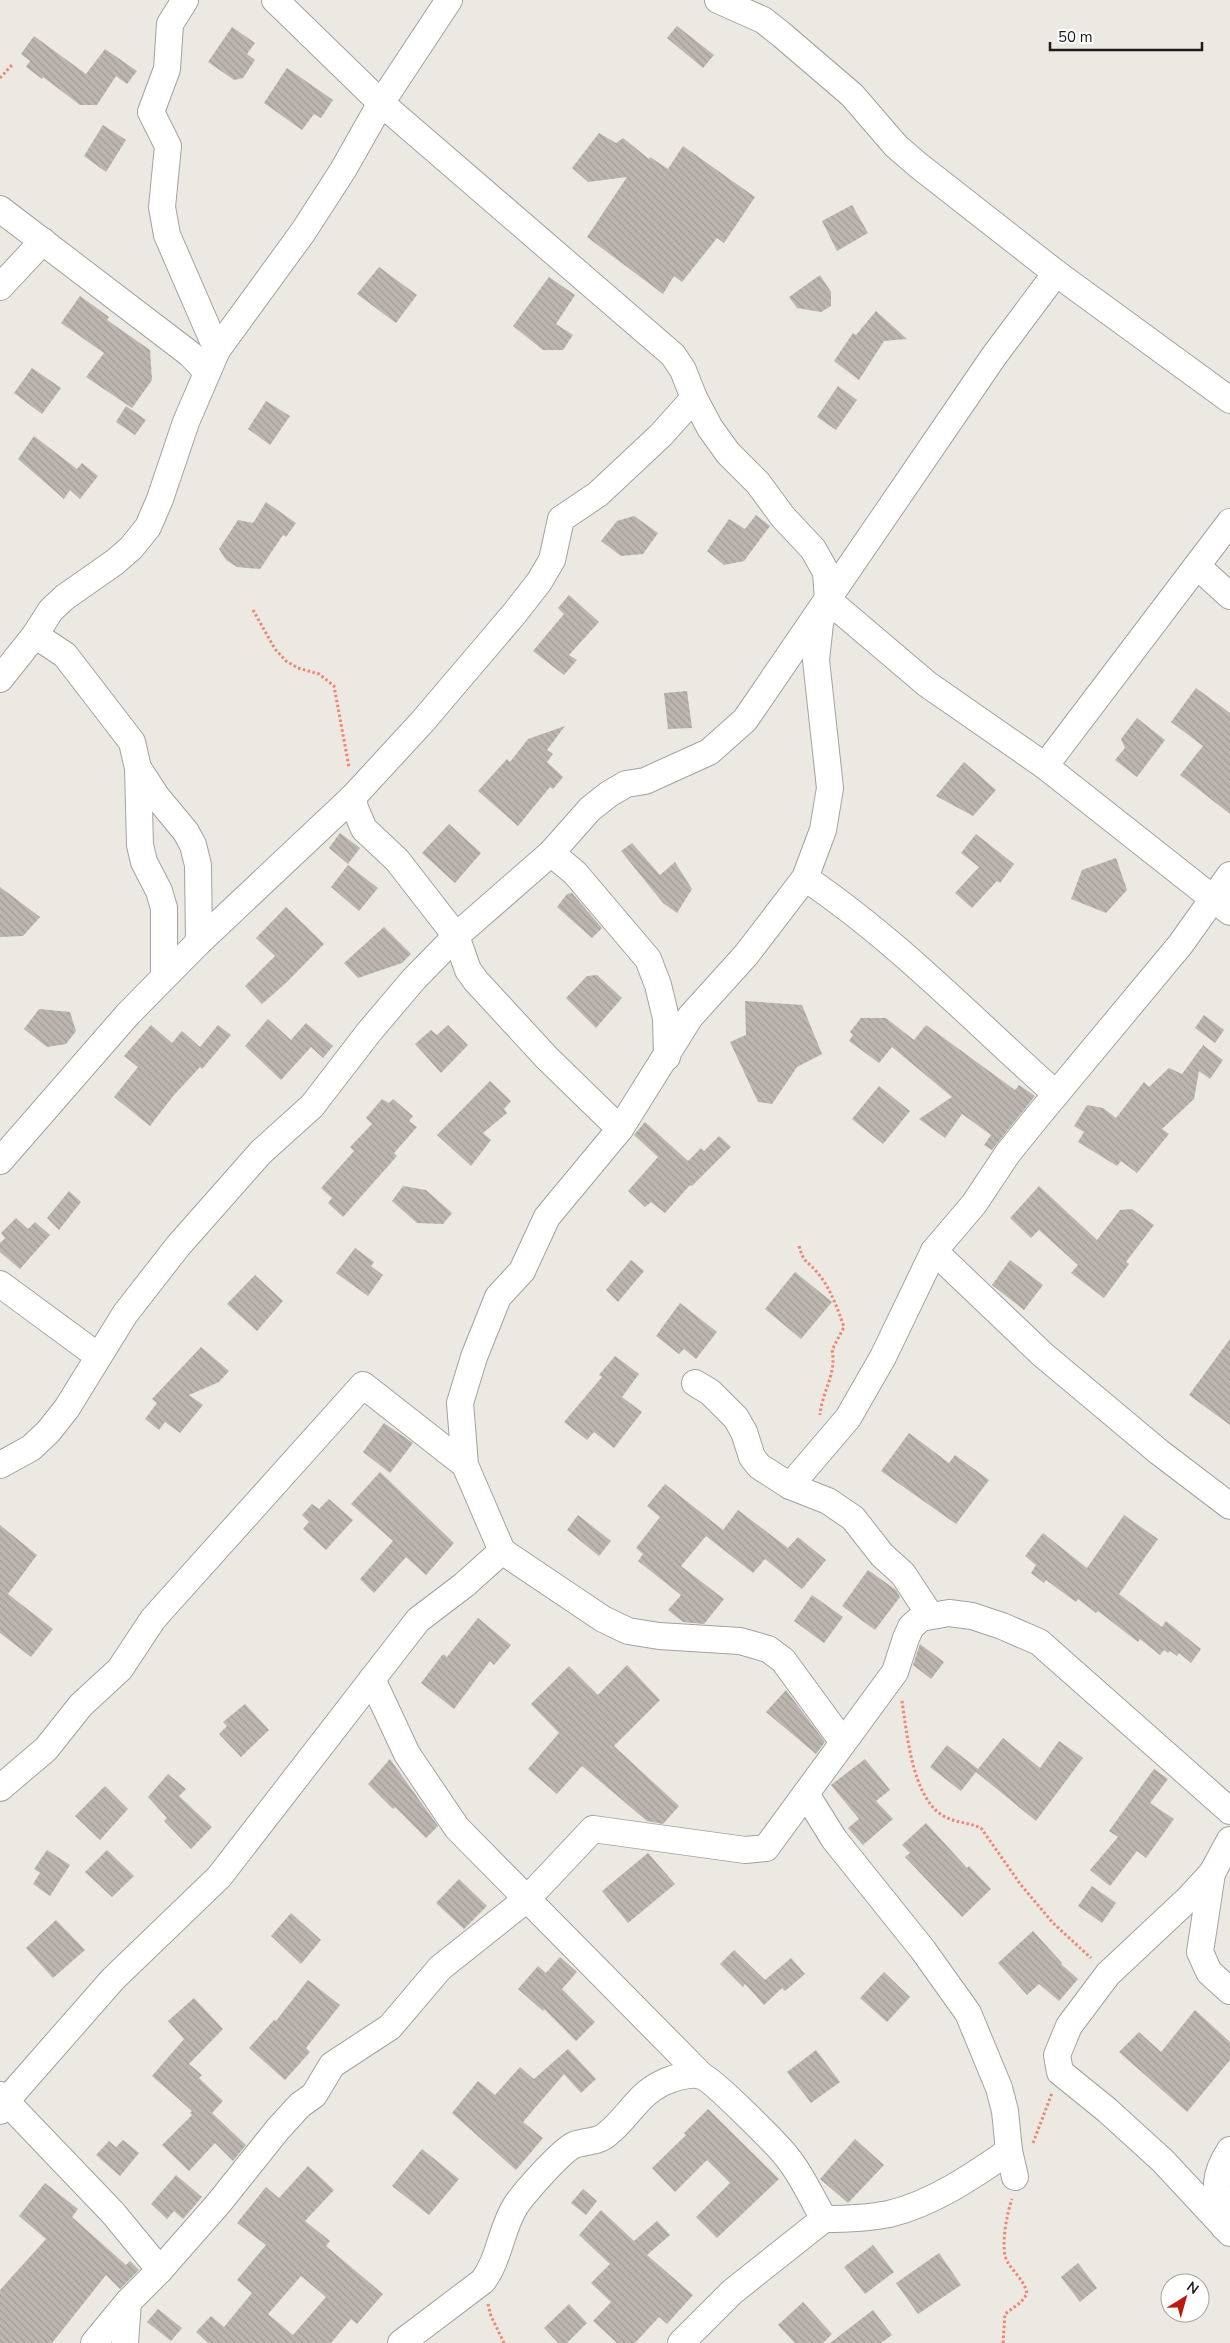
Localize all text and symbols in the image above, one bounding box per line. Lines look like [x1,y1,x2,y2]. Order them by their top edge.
scale bar [1050,20,1202,52]
text: 50 m [1058,27,1093,47]
north arrow [1160,2273,1210,2323]
text: N [1183,2277,1202,2299]

